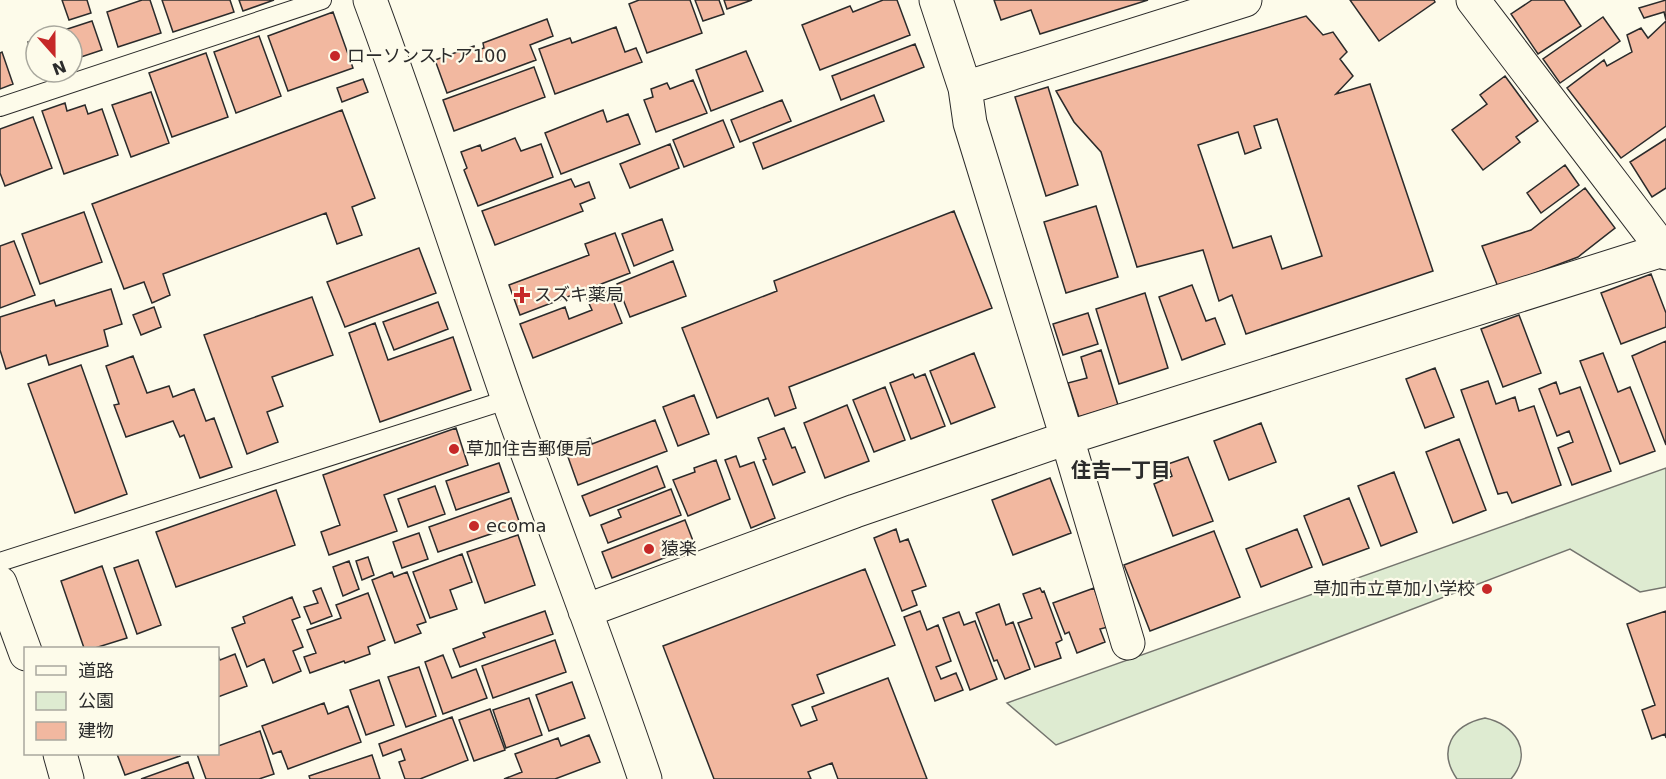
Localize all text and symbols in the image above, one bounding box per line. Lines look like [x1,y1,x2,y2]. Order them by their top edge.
north arrow [24,24,84,84]
place label: ローソンストア100 [347,45,507,66]
marker: ローソンストア100 [328,49,342,63]
text: N [50,56,69,79]
place label: スズキ薬局 [534,284,624,305]
marker: スズキ薬局 [515,288,529,302]
place label: 草加住吉郵便局 [466,438,592,459]
marker: 草加住吉郵便局 [447,442,461,456]
district label: 住吉一丁目 [1071,458,1171,482]
place label: ecoma [486,515,547,536]
marker: ecoma [467,519,481,533]
place label: 猿楽 [661,538,697,559]
marker: 猿楽 [642,542,656,556]
place label: 草加市立草加小学校 [1313,578,1475,599]
marker: 草加市立草加小学校 [1480,582,1494,596]
legend [24,647,219,755]
text: 道路 [78,660,114,681]
text: 公園 [78,690,114,711]
text: 建物 [78,720,114,741]

